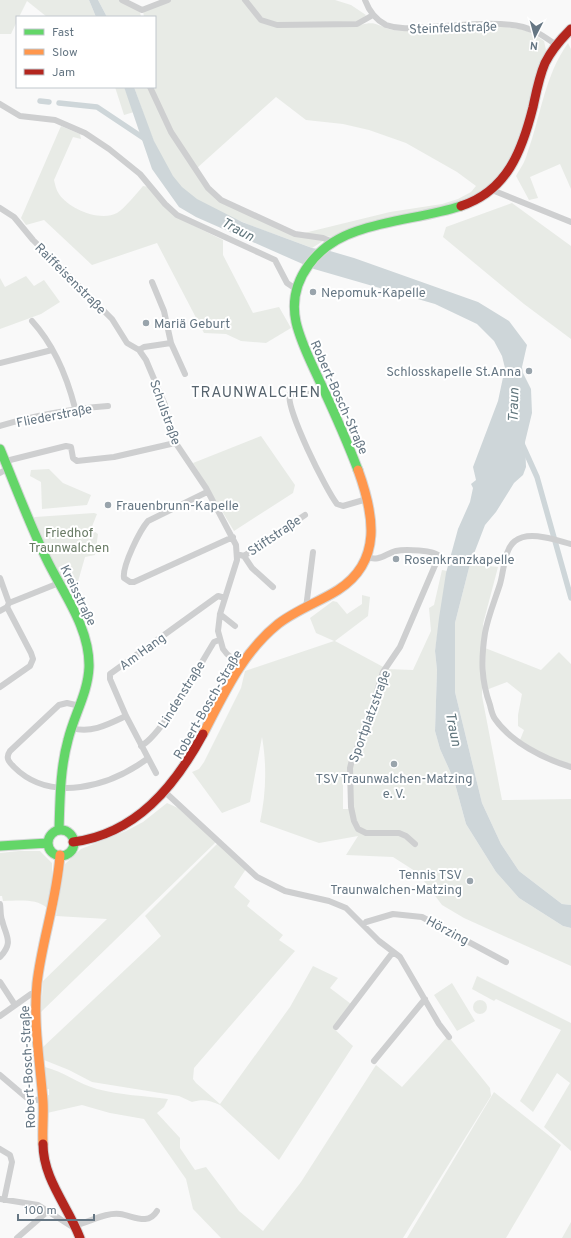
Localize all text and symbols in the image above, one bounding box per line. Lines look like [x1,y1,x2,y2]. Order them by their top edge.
legend [16,16,156,88]
north arrow [515,16,555,56]
street label: Steinfeldstraße [409,19,497,39]
text: Fast [52,25,74,41]
text: N [529,38,539,52]
text: Slow [52,45,78,61]
text: Jam [52,65,75,81]
water label: Traun [218,215,257,246]
street label: Raiffeisenstraße [31,240,109,318]
place label: Nepomuk-Kapelle [321,286,426,302]
marker: Nepomuk-Kapelle [308,287,318,297]
place label: Mariä Geburt [154,317,230,333]
marker: Mariä Geburt [141,318,151,328]
street label: Robert-Bosch-Straße [306,338,371,457]
place label: Schlosskapelle St.Anna [386,365,521,381]
marker: Schlosskapelle St.Anna [524,366,534,376]
street label: Schulstraße [145,378,183,447]
district label: TRAUNWALCHEN [191,384,321,403]
water label: Traun [505,387,524,423]
street label: Fliederstraße [15,402,94,432]
place label: Frauenbrunn-Kapelle [116,499,239,515]
marker: Frauenbrunn-Kapelle [103,500,113,510]
street label: Stiftstraße [245,513,305,560]
park label: Friedhof Traunwalchen [29,526,109,557]
place label: Rosenkranzkapelle [404,553,514,569]
marker: Rosenkranzkapelle [391,554,401,564]
street label: Kreisstraße [56,563,99,629]
street label: Am Hang [117,630,170,675]
street label: Robert-Bosch-Straße [171,648,246,762]
street label: Lindenstraße [156,659,210,732]
street label: Sportplatzstraße [347,668,395,765]
water label: Traun [441,711,464,748]
marker: TSV Traunwalchen-Matzing e. V. [389,759,399,769]
place label: TSV Traunwalchen-Matzing e. V. [315,772,473,803]
place label: Tennis TSV Traunwalchen-Matzing [330,868,462,899]
marker: Tennis TSV Traunwalchen-Matzing [465,876,475,886]
street label: Hörzing [423,914,471,950]
street label: Robert-Bosch-Straße [18,1005,40,1129]
scale bar [18,1196,94,1222]
text: 100 m [24,1203,57,1219]

